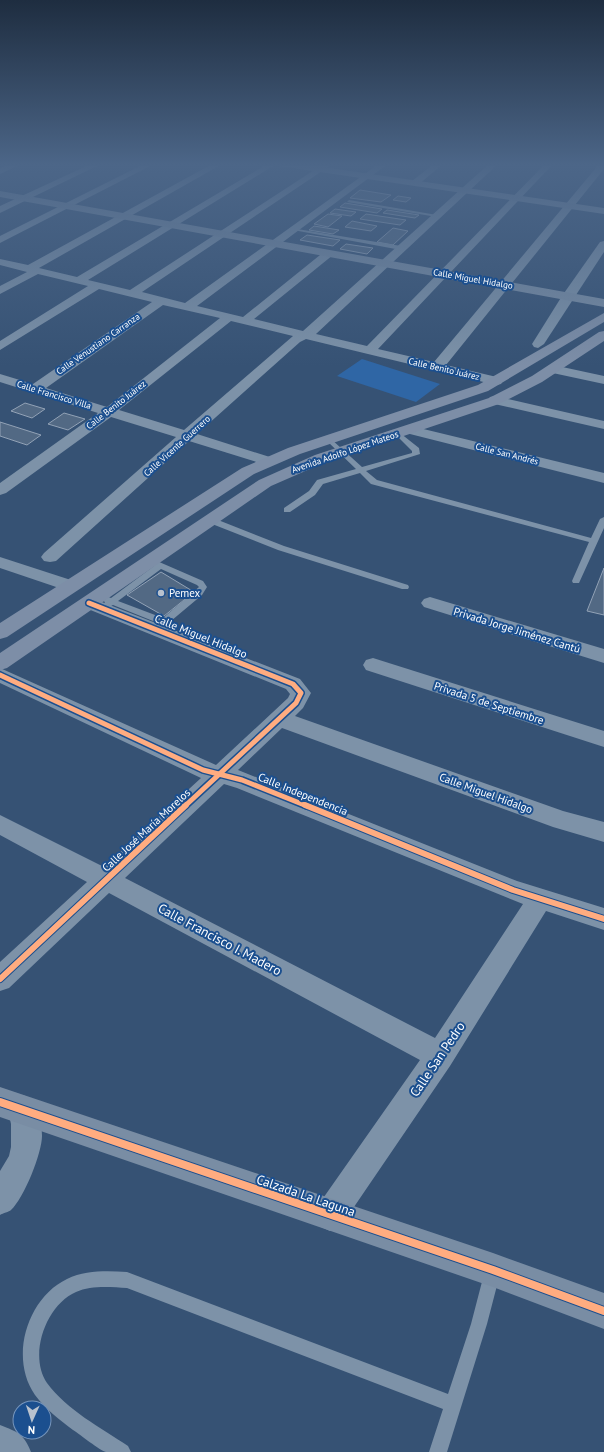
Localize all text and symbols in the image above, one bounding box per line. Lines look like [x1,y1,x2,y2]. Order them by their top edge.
street label: Calle Miguel Hidalgo [432,266,514,291]
street label: Calle Venustiano Carranza [54,311,142,377]
street label: Calle Benito Juárez [408,355,481,382]
street label: Calle Francisco Villa [16,378,93,411]
street label: Calle Benito Juárez [84,378,148,431]
street label: Calle Vicente Guerrero [141,413,212,478]
street label: Avenida Adolfo López Mateos [290,428,400,475]
street label: Calle San Andrés [475,440,540,467]
place label: Pemex [169,586,201,600]
marker: Pemex [156,588,166,598]
street label: Privada Jorge Jiménez Cantú [452,604,582,656]
street label: Calle Miguel Hidalgo [153,611,249,661]
street label: Privada 5 de Septiembre [432,679,546,728]
street label: Calle Independencia [256,770,350,818]
street label: Calle Miguel Hidalgo [437,770,535,816]
street label: Calle José María Morelos [99,785,193,875]
street label: Calle Francisco I. Madero [155,900,285,979]
street label: Calle San Pedro [406,1018,469,1100]
street label: Calzada La Laguna [254,1171,358,1220]
north arrow [12,1400,52,1440]
text: N [27,1423,35,1437]

